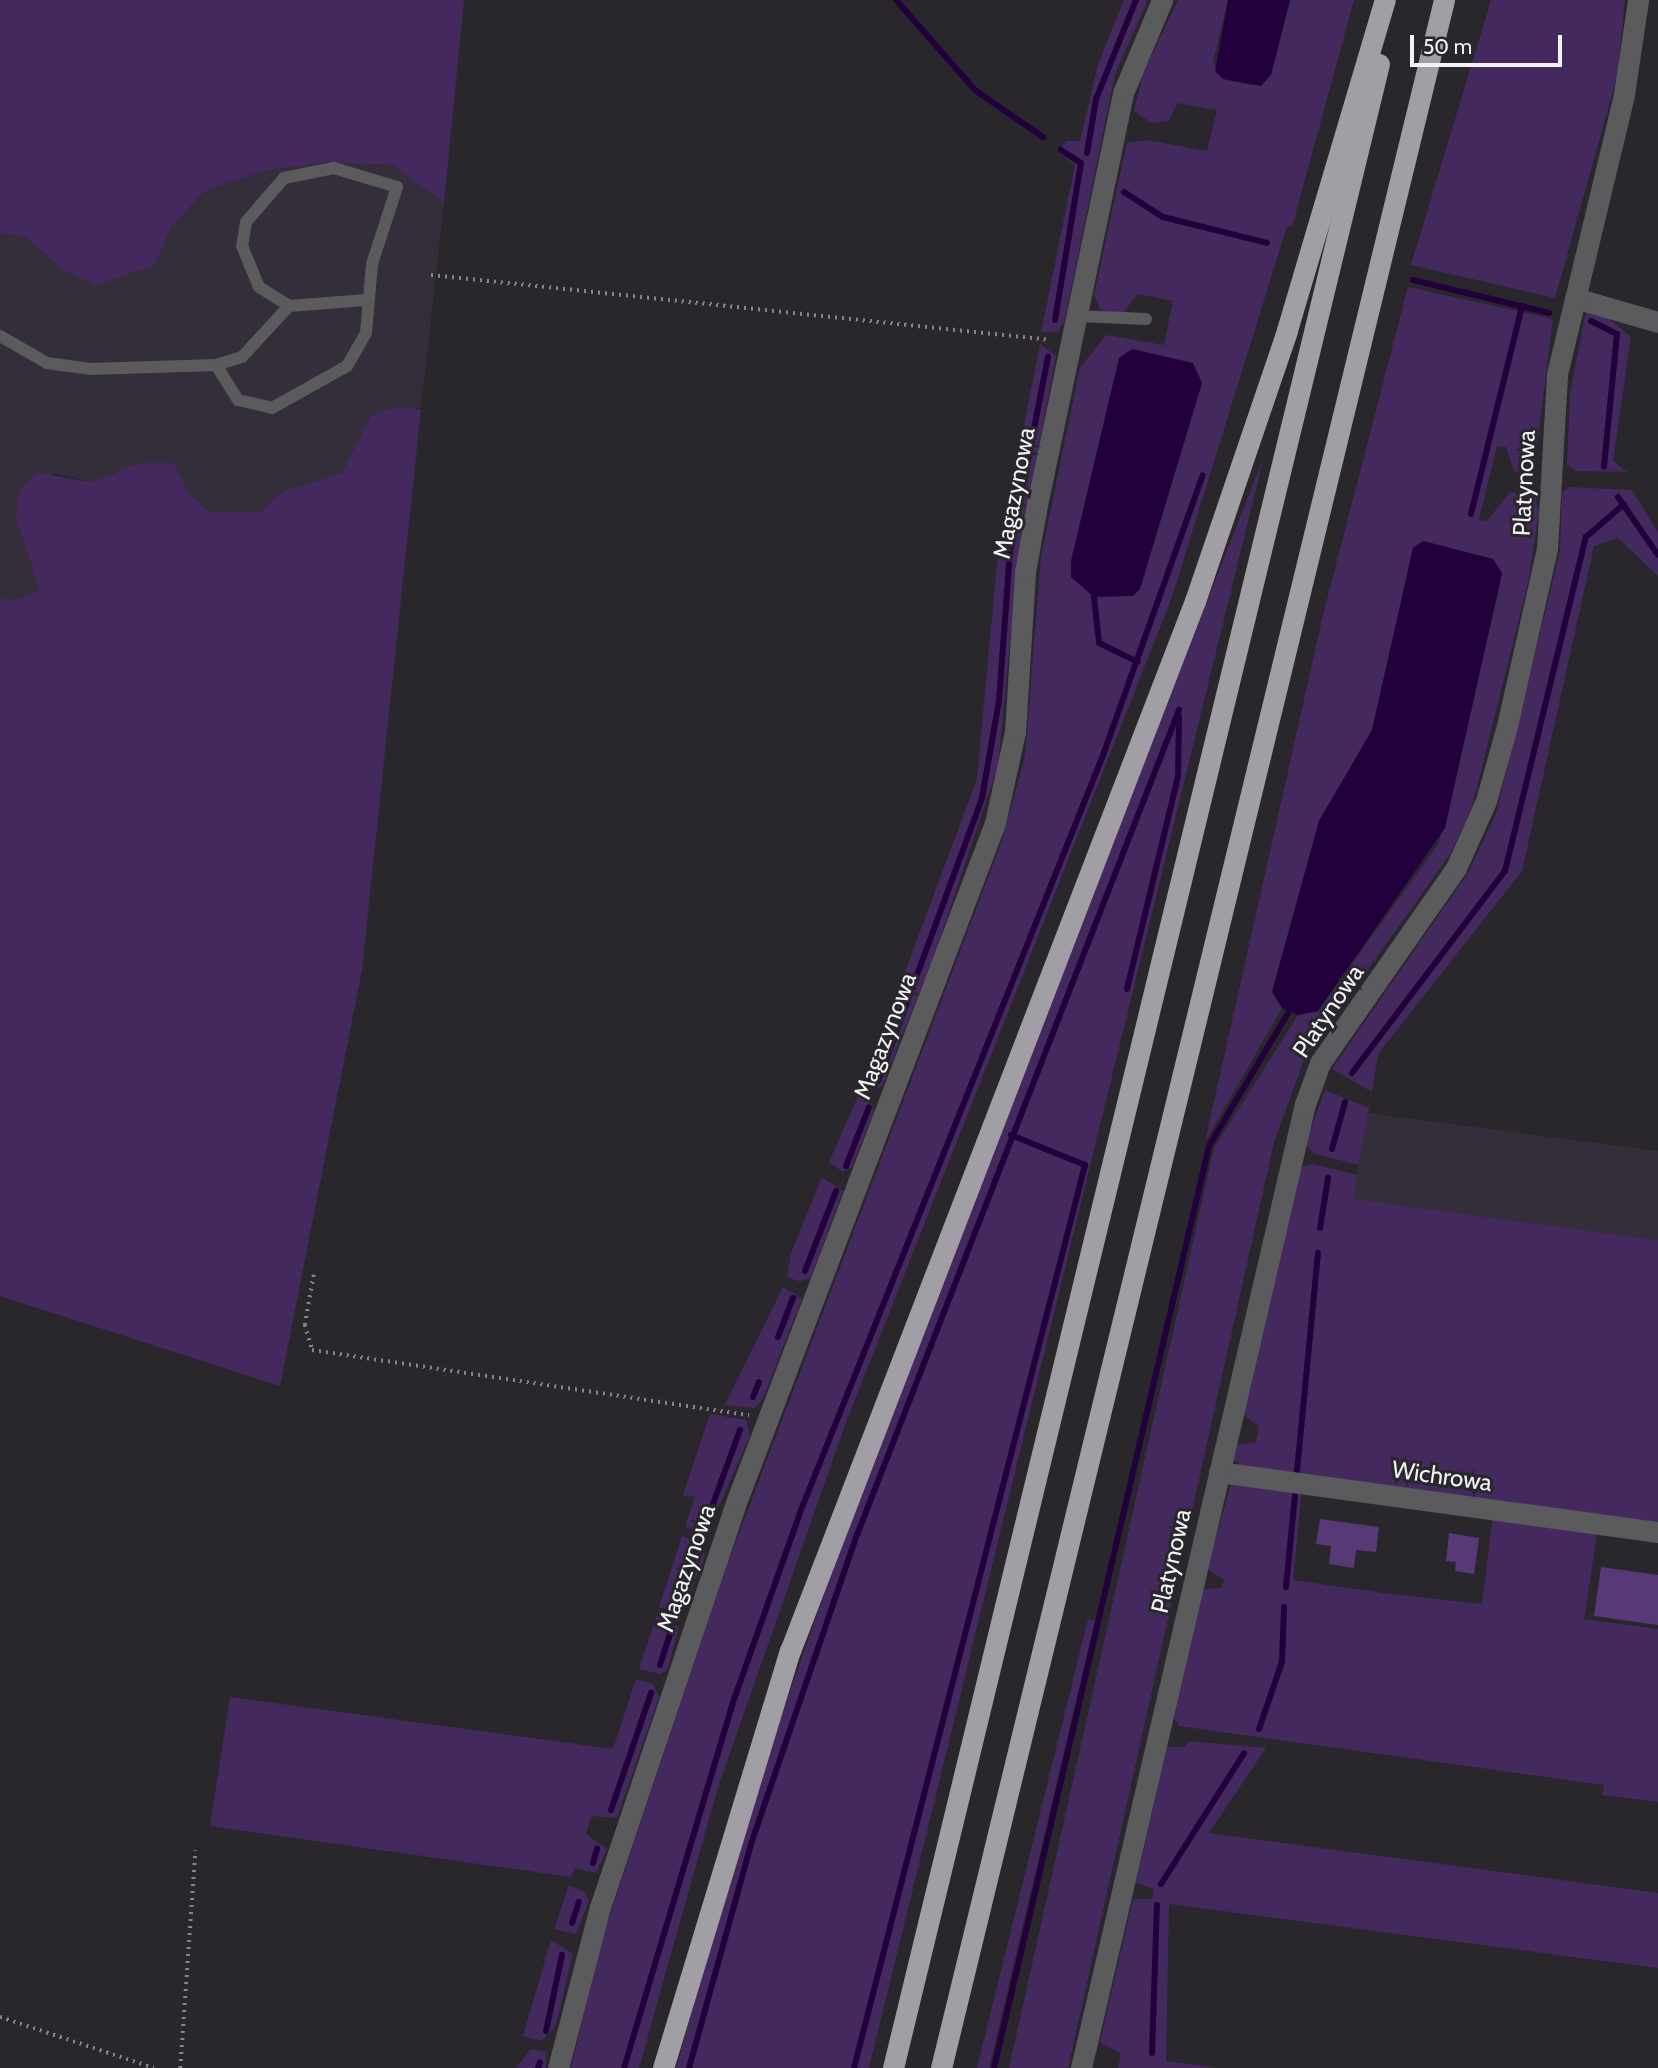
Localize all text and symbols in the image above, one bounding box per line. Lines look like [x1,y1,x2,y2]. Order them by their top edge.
scale bar [1413,21,1565,65]
text: 50 m [1423,34,1472,59]
street label: Magazynowa [987,425,1041,561]
street label: Platynowa [1507,429,1541,537]
street label: Platynowa [1286,959,1370,1063]
street label: Magazynowa [848,969,922,1103]
street label: Wichrowa [1390,1455,1494,1497]
street label: Magazynowa [651,1500,721,1636]
street label: Platynowa [1145,1506,1197,1616]

